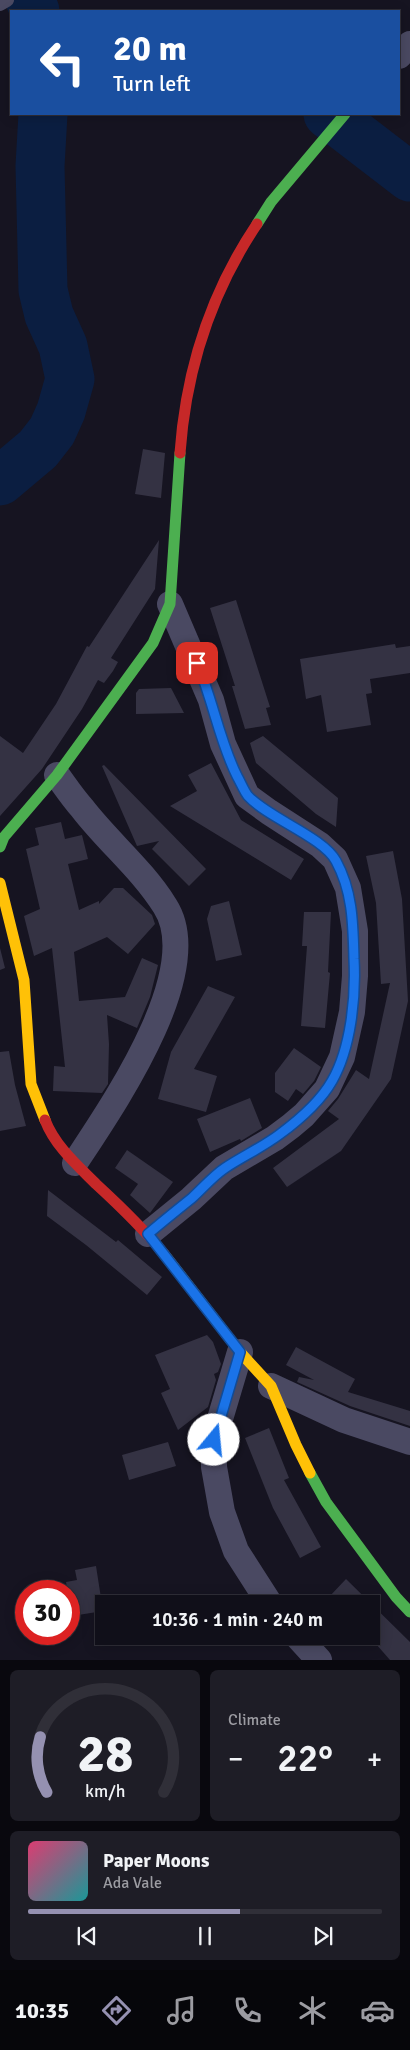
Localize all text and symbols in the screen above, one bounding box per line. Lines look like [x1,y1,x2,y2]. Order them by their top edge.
text: 20 m [113,27,187,70]
icon: left [30,30,95,95]
text: Turn left [113,70,191,97]
pin [176,642,218,684]
icon: arrive [183,649,211,677]
position arrow [187,1413,239,1465]
speed limit sign: 30 [15,1580,80,1645]
text: 10:36 · 1 min · 240 m [152,1608,323,1632]
text: Climate [228,1710,281,1730]
text: 28 [77,1722,133,1786]
text: 22° [277,1735,333,1782]
text: − [228,1742,243,1776]
text: + [367,1742,382,1776]
text: km/h [85,1780,125,1802]
text: Paper Moons [103,1849,209,1873]
text: Ada Vale [103,1873,162,1893]
icon: previous [73,1922,101,1950]
icon: pause [191,1922,219,1950]
icon: next [309,1922,337,1950]
icon: directions [99,1993,134,2028]
icon: music [164,1993,199,2028]
icon: phone [230,1993,265,2028]
icon: climate [295,1993,330,2028]
icon: car [360,1993,395,2028]
text: 10:35 [15,1997,69,2024]

